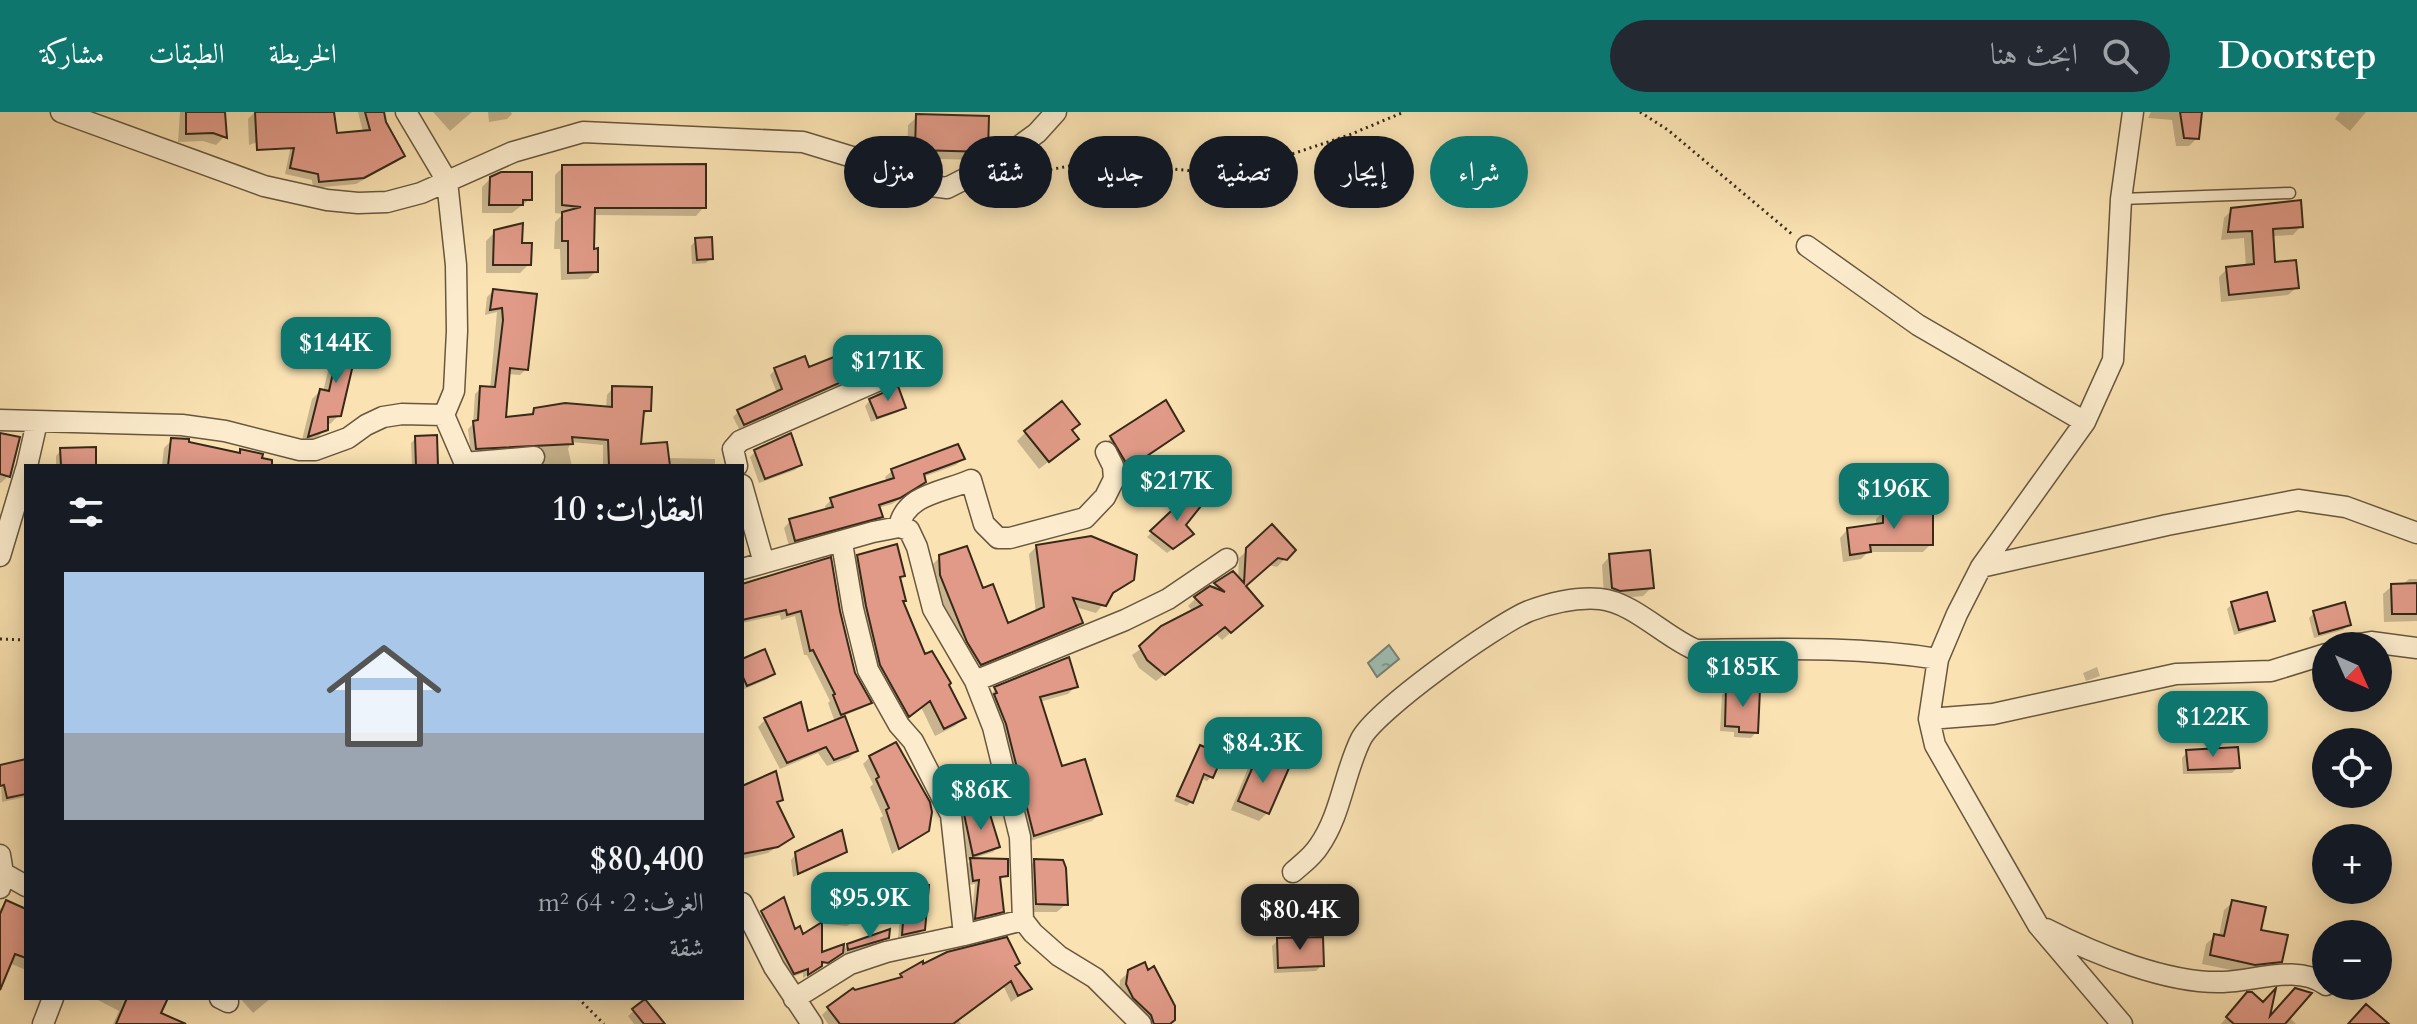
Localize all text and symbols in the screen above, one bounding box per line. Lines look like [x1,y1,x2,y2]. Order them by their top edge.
search box [1610,20,2170,92]
text: Doorstep [2218,30,2377,82]
text: ابحث هنا [1990,34,2078,75]
icon: search [2098,34,2142,78]
text: مشاركة [40,35,104,73]
text: الطبقات [148,35,225,73]
text: الخريطة [269,35,337,73]
chip: منزل [844,136,943,208]
chip: شقة [959,136,1052,208]
chip: جديد [1068,136,1173,208]
chip: تصفية [1189,136,1298,208]
chip: إيجار [1314,136,1414,208]
chip: شراء [1430,136,1528,208]
pin: $144K [280,317,392,385]
text: $144K [299,325,373,360]
pin: $171K [832,335,944,403]
text: $171K [851,343,925,378]
pin: $217K [1121,455,1233,523]
text: $217K [1140,463,1214,498]
pin: $196K [1838,463,1950,531]
text: $196K [1857,471,1931,506]
text: العقارات: 10 [551,486,704,532]
icon: filters [64,490,108,534]
icon: home [312,624,456,768]
north arrow [2312,632,2392,712]
map controls [2312,632,2392,1000]
pin: $185K [1687,641,1799,709]
text: $185K [1706,649,1780,684]
pin: $122K [2157,691,2269,759]
text: $122K [2176,699,2250,734]
pin: $84.3K [1198,717,1328,785]
text: $84.3K [1222,725,1304,760]
button: locate [2312,728,2392,808]
pin: $86K [934,764,1028,832]
text: $86K [950,772,1012,807]
button: + [2312,824,2392,904]
text: $80,400 [590,836,704,882]
pin: $95.9K [805,872,935,940]
text: $95.9K [829,880,911,915]
pin: $80.4K [1235,884,1365,952]
text: الغرف: 2 · 64 m² [538,885,704,920]
text: $80.4K [1259,892,1341,927]
button: − [2312,920,2392,1000]
text: شقة [670,930,704,965]

